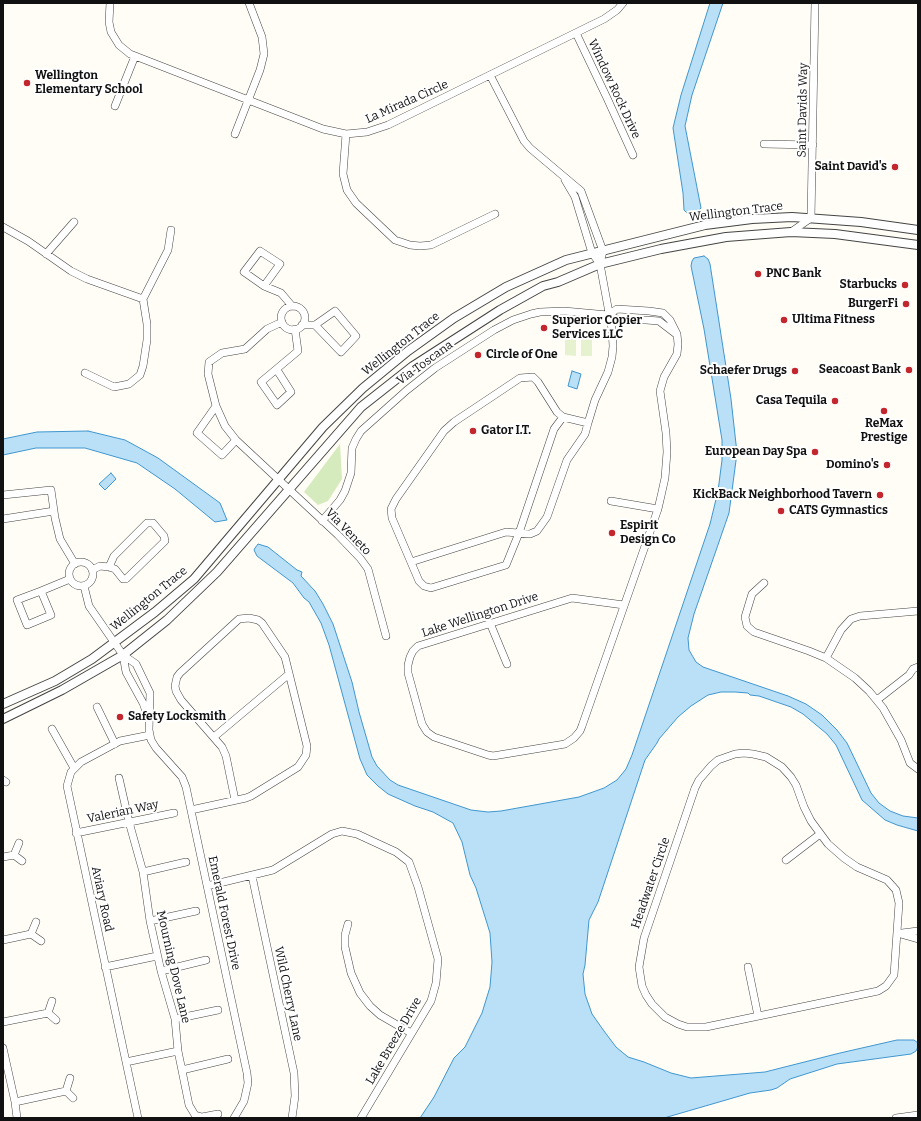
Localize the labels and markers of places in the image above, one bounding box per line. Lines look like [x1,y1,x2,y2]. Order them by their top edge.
place label: Wellington Elementary School [35,69,143,97]
marker: Wellington Elementary School [22,78,32,88]
place label: Saint David's [814,160,887,174]
marker: Saint David's [890,162,900,172]
place label: PNC Bank [766,267,821,281]
marker: PNC Bank [753,269,763,279]
place label: Starbucks [840,278,897,292]
marker: Starbucks [900,280,910,290]
place label: BurgerFi [848,297,898,311]
marker: BurgerFi [901,299,911,309]
place label: Ultima Fitness [792,313,875,327]
place label: Superior Copier Services LLC [552,314,642,342]
marker: Ultima Fitness [779,315,789,325]
marker: Superior Copier Services LLC [539,323,549,333]
place label: Circle of One [486,348,558,362]
marker: Circle of One [473,350,483,360]
place label: Seacoast Bank [819,363,901,377]
place label: Schaefer Drugs [700,364,787,378]
marker: Seacoast Bank [904,365,914,375]
marker: Schaefer Drugs [790,366,800,376]
place label: Casa Tequila [756,394,827,408]
marker: Casa Tequila [830,396,840,406]
marker: ReMax Prestige [879,406,889,416]
place label: ReMax Prestige [860,417,908,445]
place label: Gator I.T. [481,424,531,438]
marker: Gator I.T. [468,426,478,436]
place label: European Day Spa [705,445,807,459]
marker: European Day Spa [810,447,820,457]
place label: Domino's [826,458,879,472]
marker: Domino's [882,460,892,470]
place label: KickBack Neighborhood Tavern [693,488,872,502]
marker: KickBack Neighborhood Tavern [875,490,885,500]
place label: CATS Gymnastics [789,504,888,518]
marker: CATS Gymnastics [776,506,786,516]
place label: Espirit Design Co [620,519,676,547]
marker: Espirit Design Co [607,528,617,538]
place label: Safety Locksmith [128,710,226,724]
marker: Safety Locksmith [115,712,125,722]

